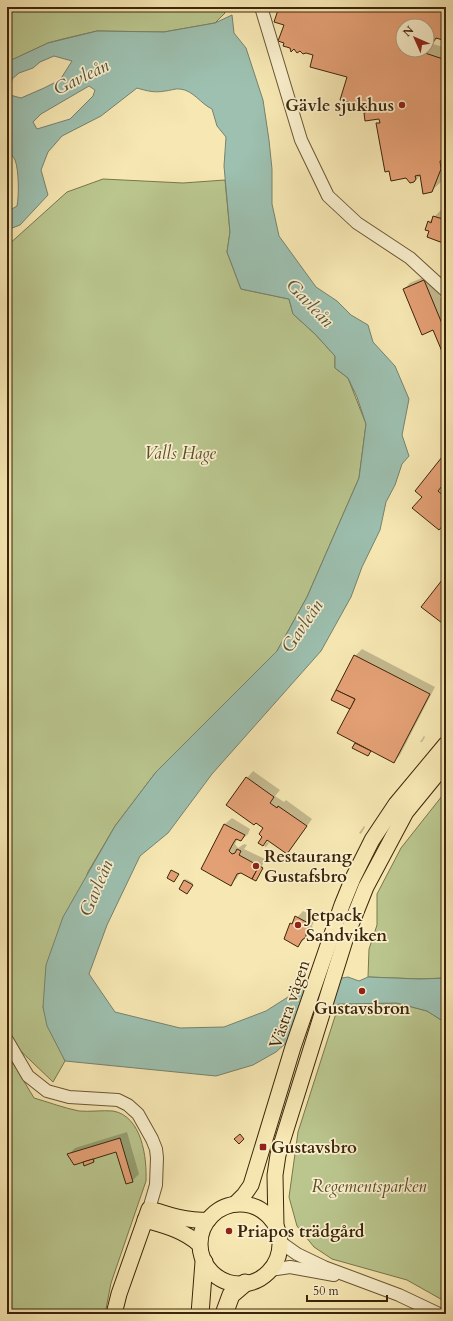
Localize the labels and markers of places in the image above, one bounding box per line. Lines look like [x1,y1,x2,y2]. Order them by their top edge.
place label: Gävle sjukhus [285,94,394,117]
marker: Gävle sjukhus [397,100,407,110]
place label: Restaurang Gustafsbro [264,845,353,888]
marker: Restaurang Gustafsbro [251,861,261,871]
place label: Jetpack Sandviken [303,904,387,947]
marker: Jetpack Sandviken [293,920,303,930]
marker: Gustavsbron [357,986,367,996]
place label: Gustavsbron [314,997,410,1020]
place label: Gustavsbro [271,1136,357,1159]
marker: Gustavsbro [258,1142,268,1152]
place label: Priapos trädgård [237,1220,365,1243]
marker: Priapos trädgård [224,1226,234,1236]

